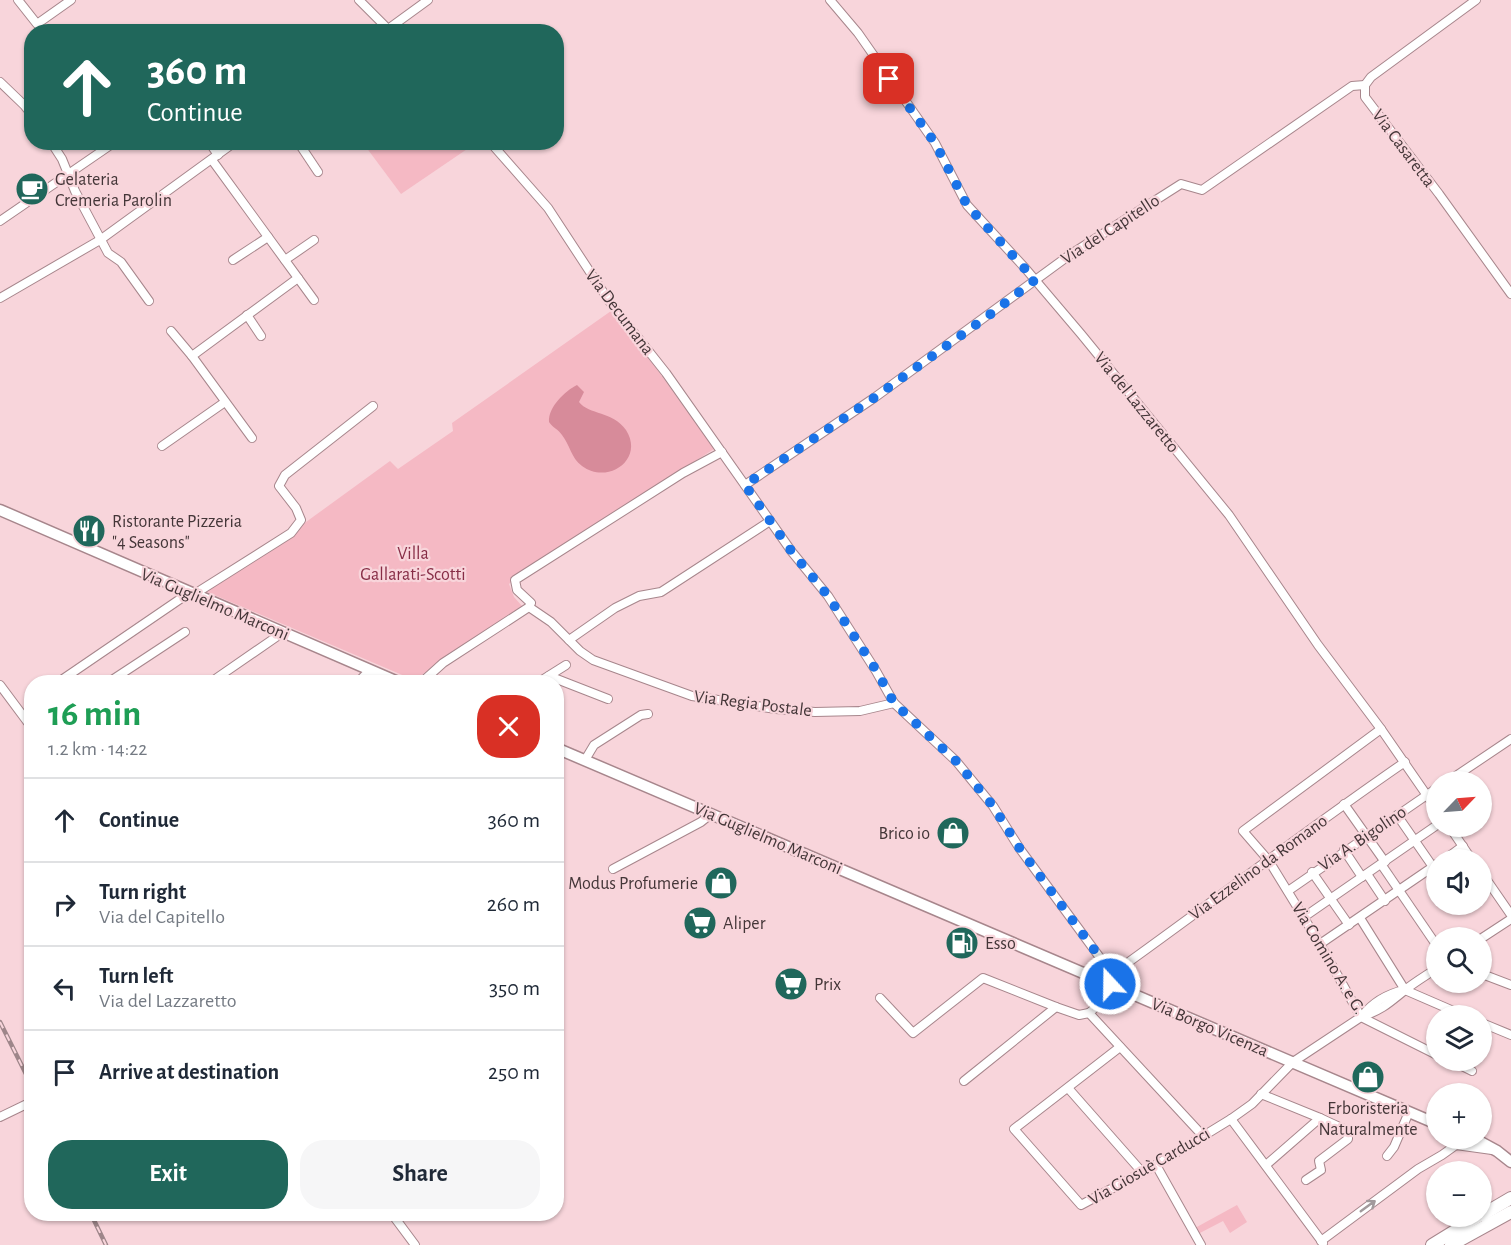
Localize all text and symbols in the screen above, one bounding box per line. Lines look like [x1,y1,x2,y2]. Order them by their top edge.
icon: ahead [48,48,126,126]
text: 360 m [147,50,248,92]
pin [863,53,914,104]
icon: arrive [872,62,905,95]
text: Continue [147,99,243,126]
street label: Via Casaretta [1368,106,1438,191]
cafe icon: Gelateria Cremeria Parolin [14,171,50,207]
place label: Gelateria Cremeria Parolin [55,171,172,210]
street label: Via del Capitello [1058,191,1163,268]
street label: Via Decumana [581,267,657,359]
street label: Via del Lazzaretto [1090,349,1182,457]
restaurant icon: Ristorante Pizzeria "4 Seasons" [71,513,107,549]
place label: Ristorante Pizzeria "4 Seasons" [112,513,242,552]
park label: Villa Gallarati-Scotti [360,545,466,584]
street label: Via Guglielmo Marconi [138,566,291,644]
street label: Via Regia Postale [693,688,813,720]
button: close [477,695,540,758]
text: 16 min [48,696,141,732]
text: 1.2 km · 14:22 [48,739,147,759]
north arrow [1426,771,1492,837]
map controls [1426,771,1492,1227]
street label: Via Guglielmo Marconi [691,800,844,878]
street label: Via A. Bigolino [1315,803,1410,875]
icon: ahead [48,804,81,837]
text: Continue [99,809,179,831]
text: 360 m [488,809,540,831]
street label: Via Ezzelino da Romano [1186,812,1331,924]
shop icon: Brico io [935,815,971,851]
place label: Brico io [878,825,930,843]
button: sound [1426,849,1492,915]
shop icon: Modus Profumerie [703,865,739,901]
place label: Modus Profumerie [568,875,698,893]
text: Turn right [99,881,186,903]
icon: right [48,888,81,921]
text: 260 m [487,893,540,915]
street label: Via Comino A. e G. [1288,899,1369,1018]
supermarket icon: Aliper [682,905,718,941]
text: Via del Capitello [99,907,225,927]
place label: Aliper [723,915,766,933]
fuel station icon: Esso [944,925,980,961]
button: search [1426,927,1492,993]
place label: Esso [985,935,1016,953]
position arrow [1078,952,1142,1016]
text: Turn left [99,965,173,987]
supermarket icon: Prix [773,966,809,1002]
icon: left [48,972,81,1005]
place label: Prix [814,976,841,994]
text: 350 m [489,977,540,999]
text: Via del Lazzaretto [99,991,237,1011]
street label: Via Borgo Vicenza [1149,995,1271,1061]
button: layers [1426,1005,1492,1071]
icon: arrive [48,1056,81,1089]
shop icon: Erboristeria Naturalmente [1350,1059,1386,1095]
text: Arrive at destination [99,1061,279,1083]
text: 250 m [488,1061,540,1083]
button: + [1426,1083,1492,1149]
place label: Erboristeria Naturalmente [1318,1100,1418,1139]
street label: Via Giosuè Carducci [1086,1125,1213,1209]
button: Exit [48,1140,288,1209]
button: Share [300,1140,540,1209]
button: − [1426,1161,1492,1227]
one-way arrow [1360,1200,1376,1213]

